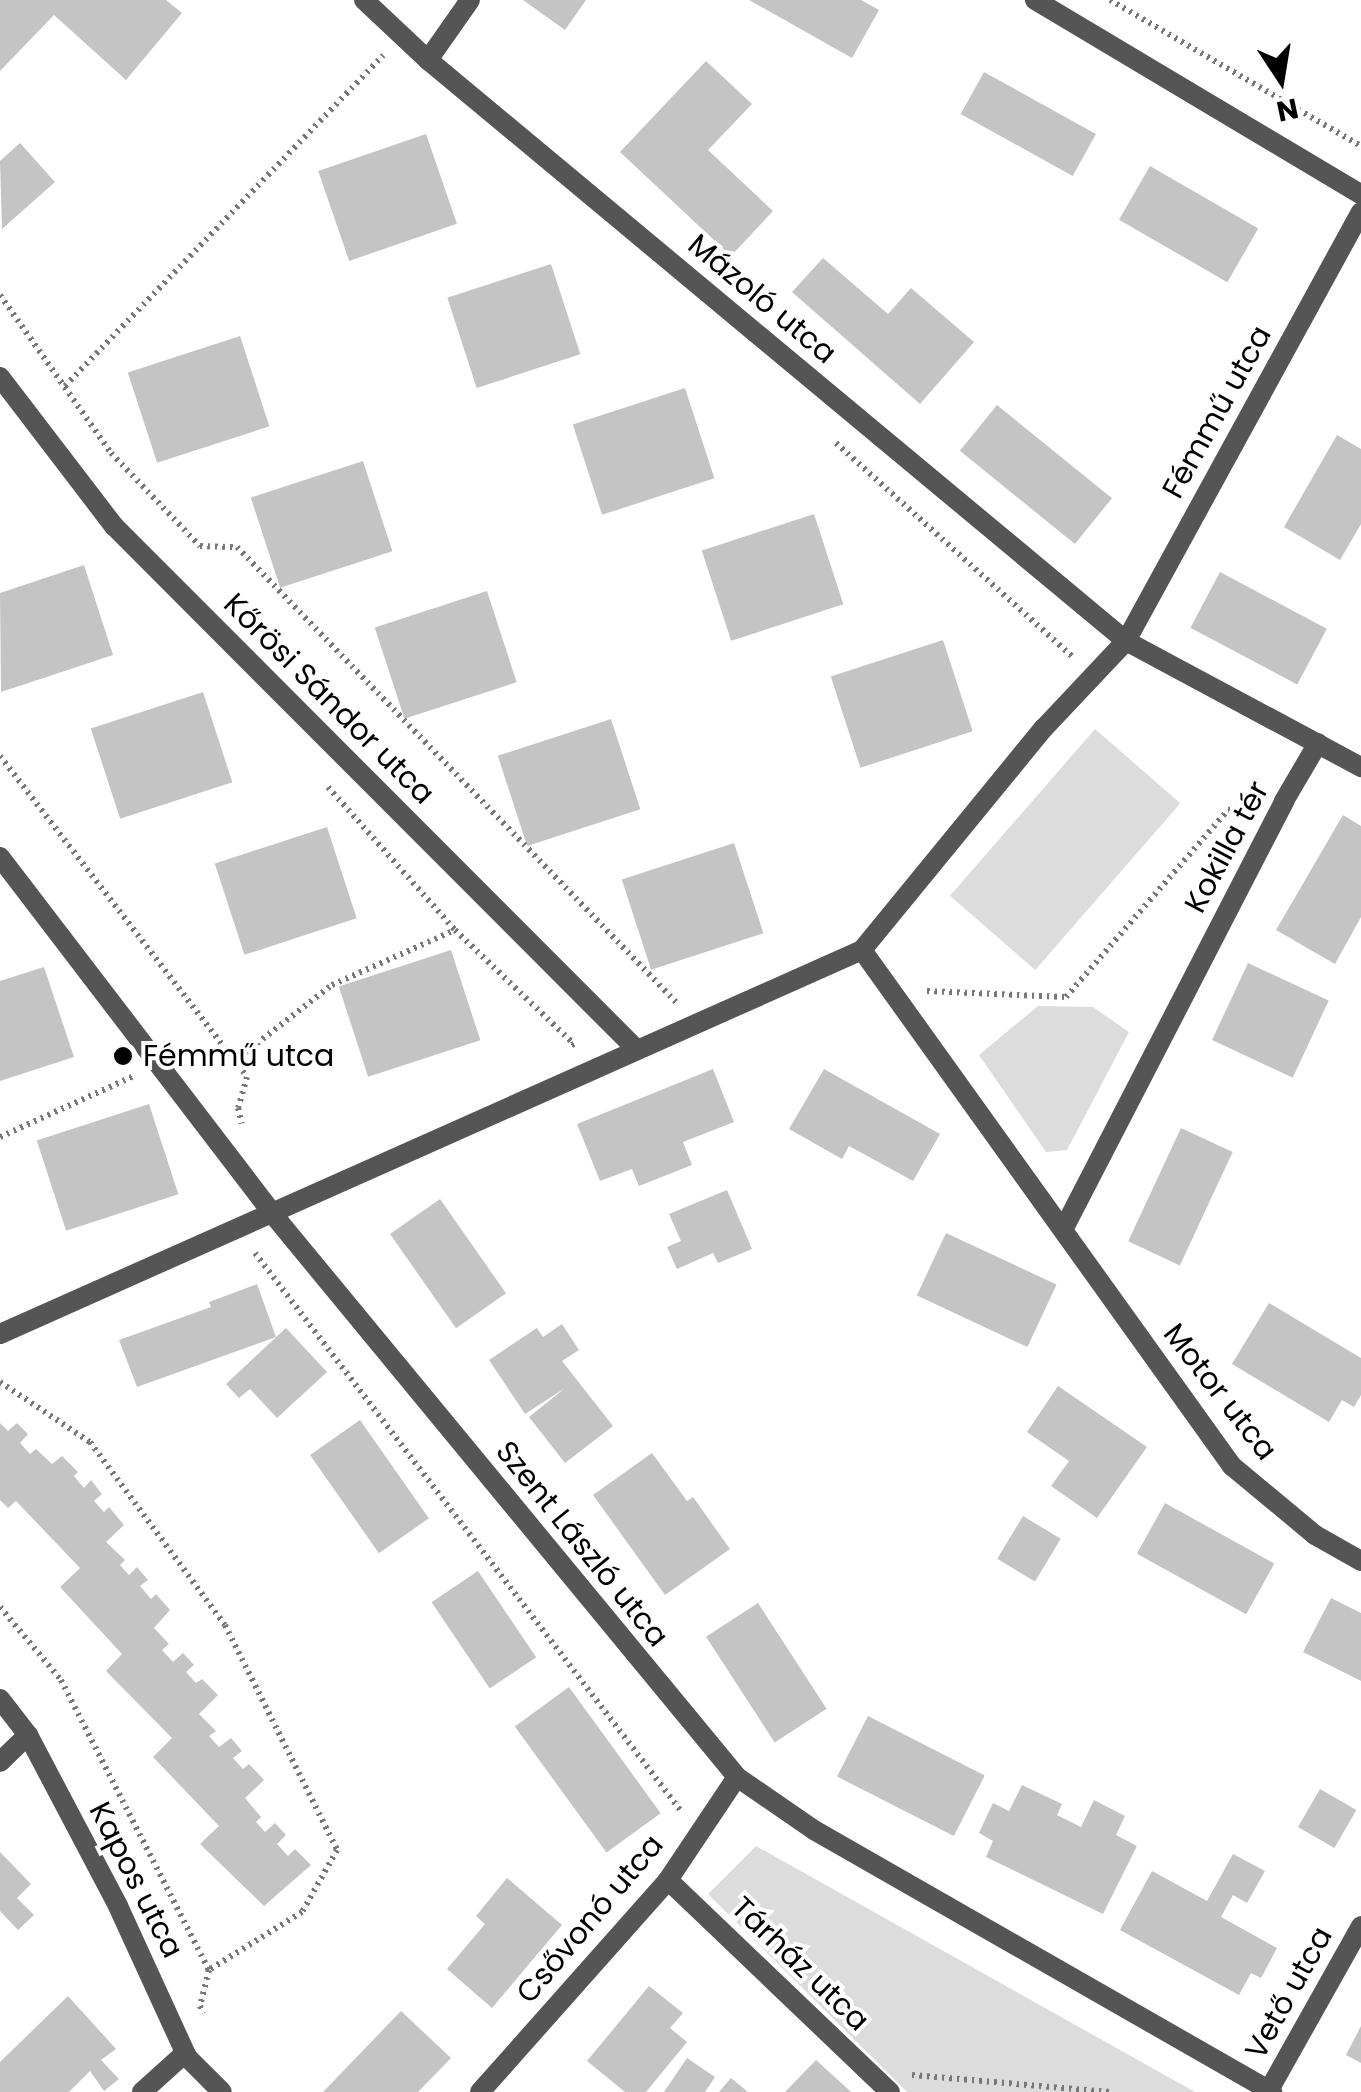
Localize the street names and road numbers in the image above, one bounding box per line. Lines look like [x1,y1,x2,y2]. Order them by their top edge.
street label: Mázoló utca [681,227,843,371]
street label: Fémmű utca [1155,320,1279,504]
street label: Kőrösi Sándor utca [216,586,442,812]
street label: Kokilla tér [1177,775,1277,919]
street label: Motor utca [1156,1317,1284,1467]
street label: Szent László utca [488,1434,676,1654]
street label: Kapos utca [81,1796,191,1964]
street label: Csővonó utca [509,1827,671,2011]
street label: Tárház utca [724,1889,876,2039]
street label: Vető utca [1238,1921,1340,2065]

